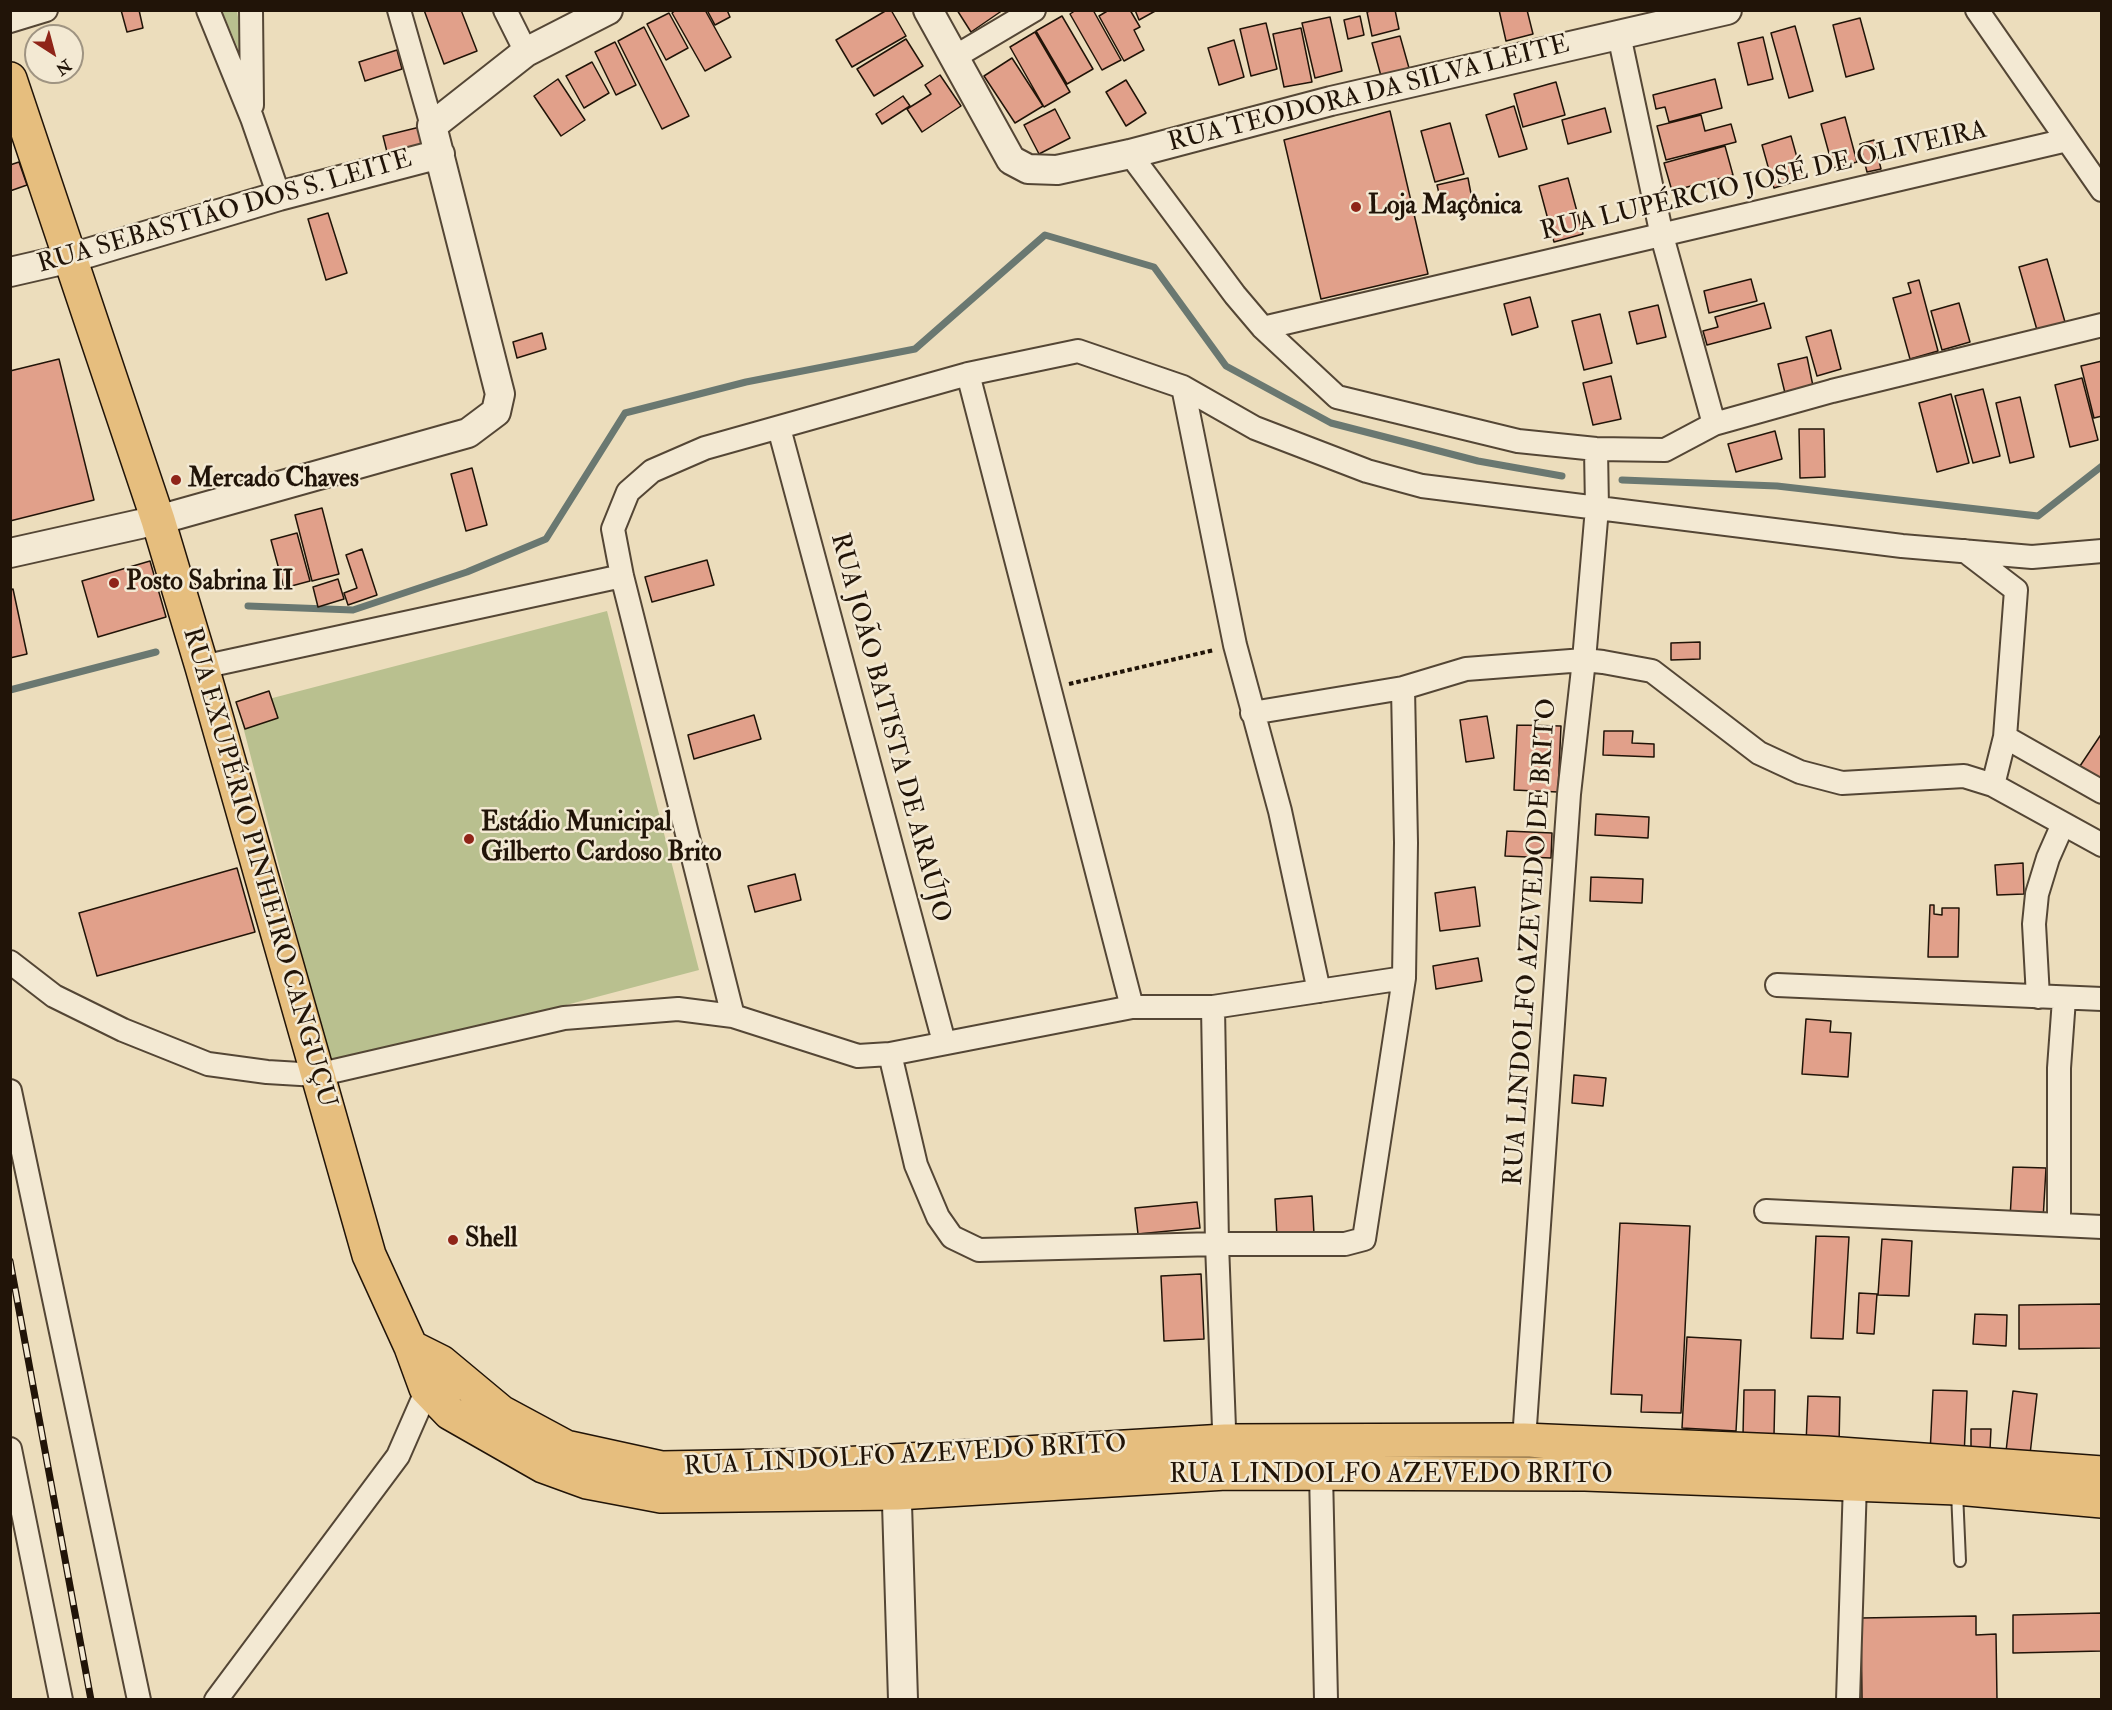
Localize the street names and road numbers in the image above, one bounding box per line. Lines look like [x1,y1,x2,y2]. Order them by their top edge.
street label: RUA TEODORA DA SILVA LEITE [1165,30,1573,160]
street label: RUA LUPÉRCIO JOSÉ DE OLIVEIRA [1538,115,1990,249]
street label: RUA SEBASTIÃO DOS S. LEITE [34,145,416,281]
street label: RUA JOÃO BATISTA DE ARAÚJO [822,530,956,926]
street label: RUA EXUPÉRIO PINHEIRO CANGUÇU [174,624,342,1112]
street label: RUA LINDOLFO AZEVEDO DE BRITO [1499,697,1565,1187]
street label: RUA LINDOLFO AZEVEDO BRITO [683,1430,1127,1484]
street label: RUA LINDOLFO AZEVEDO BRITO [1169,1460,1613,1492]

